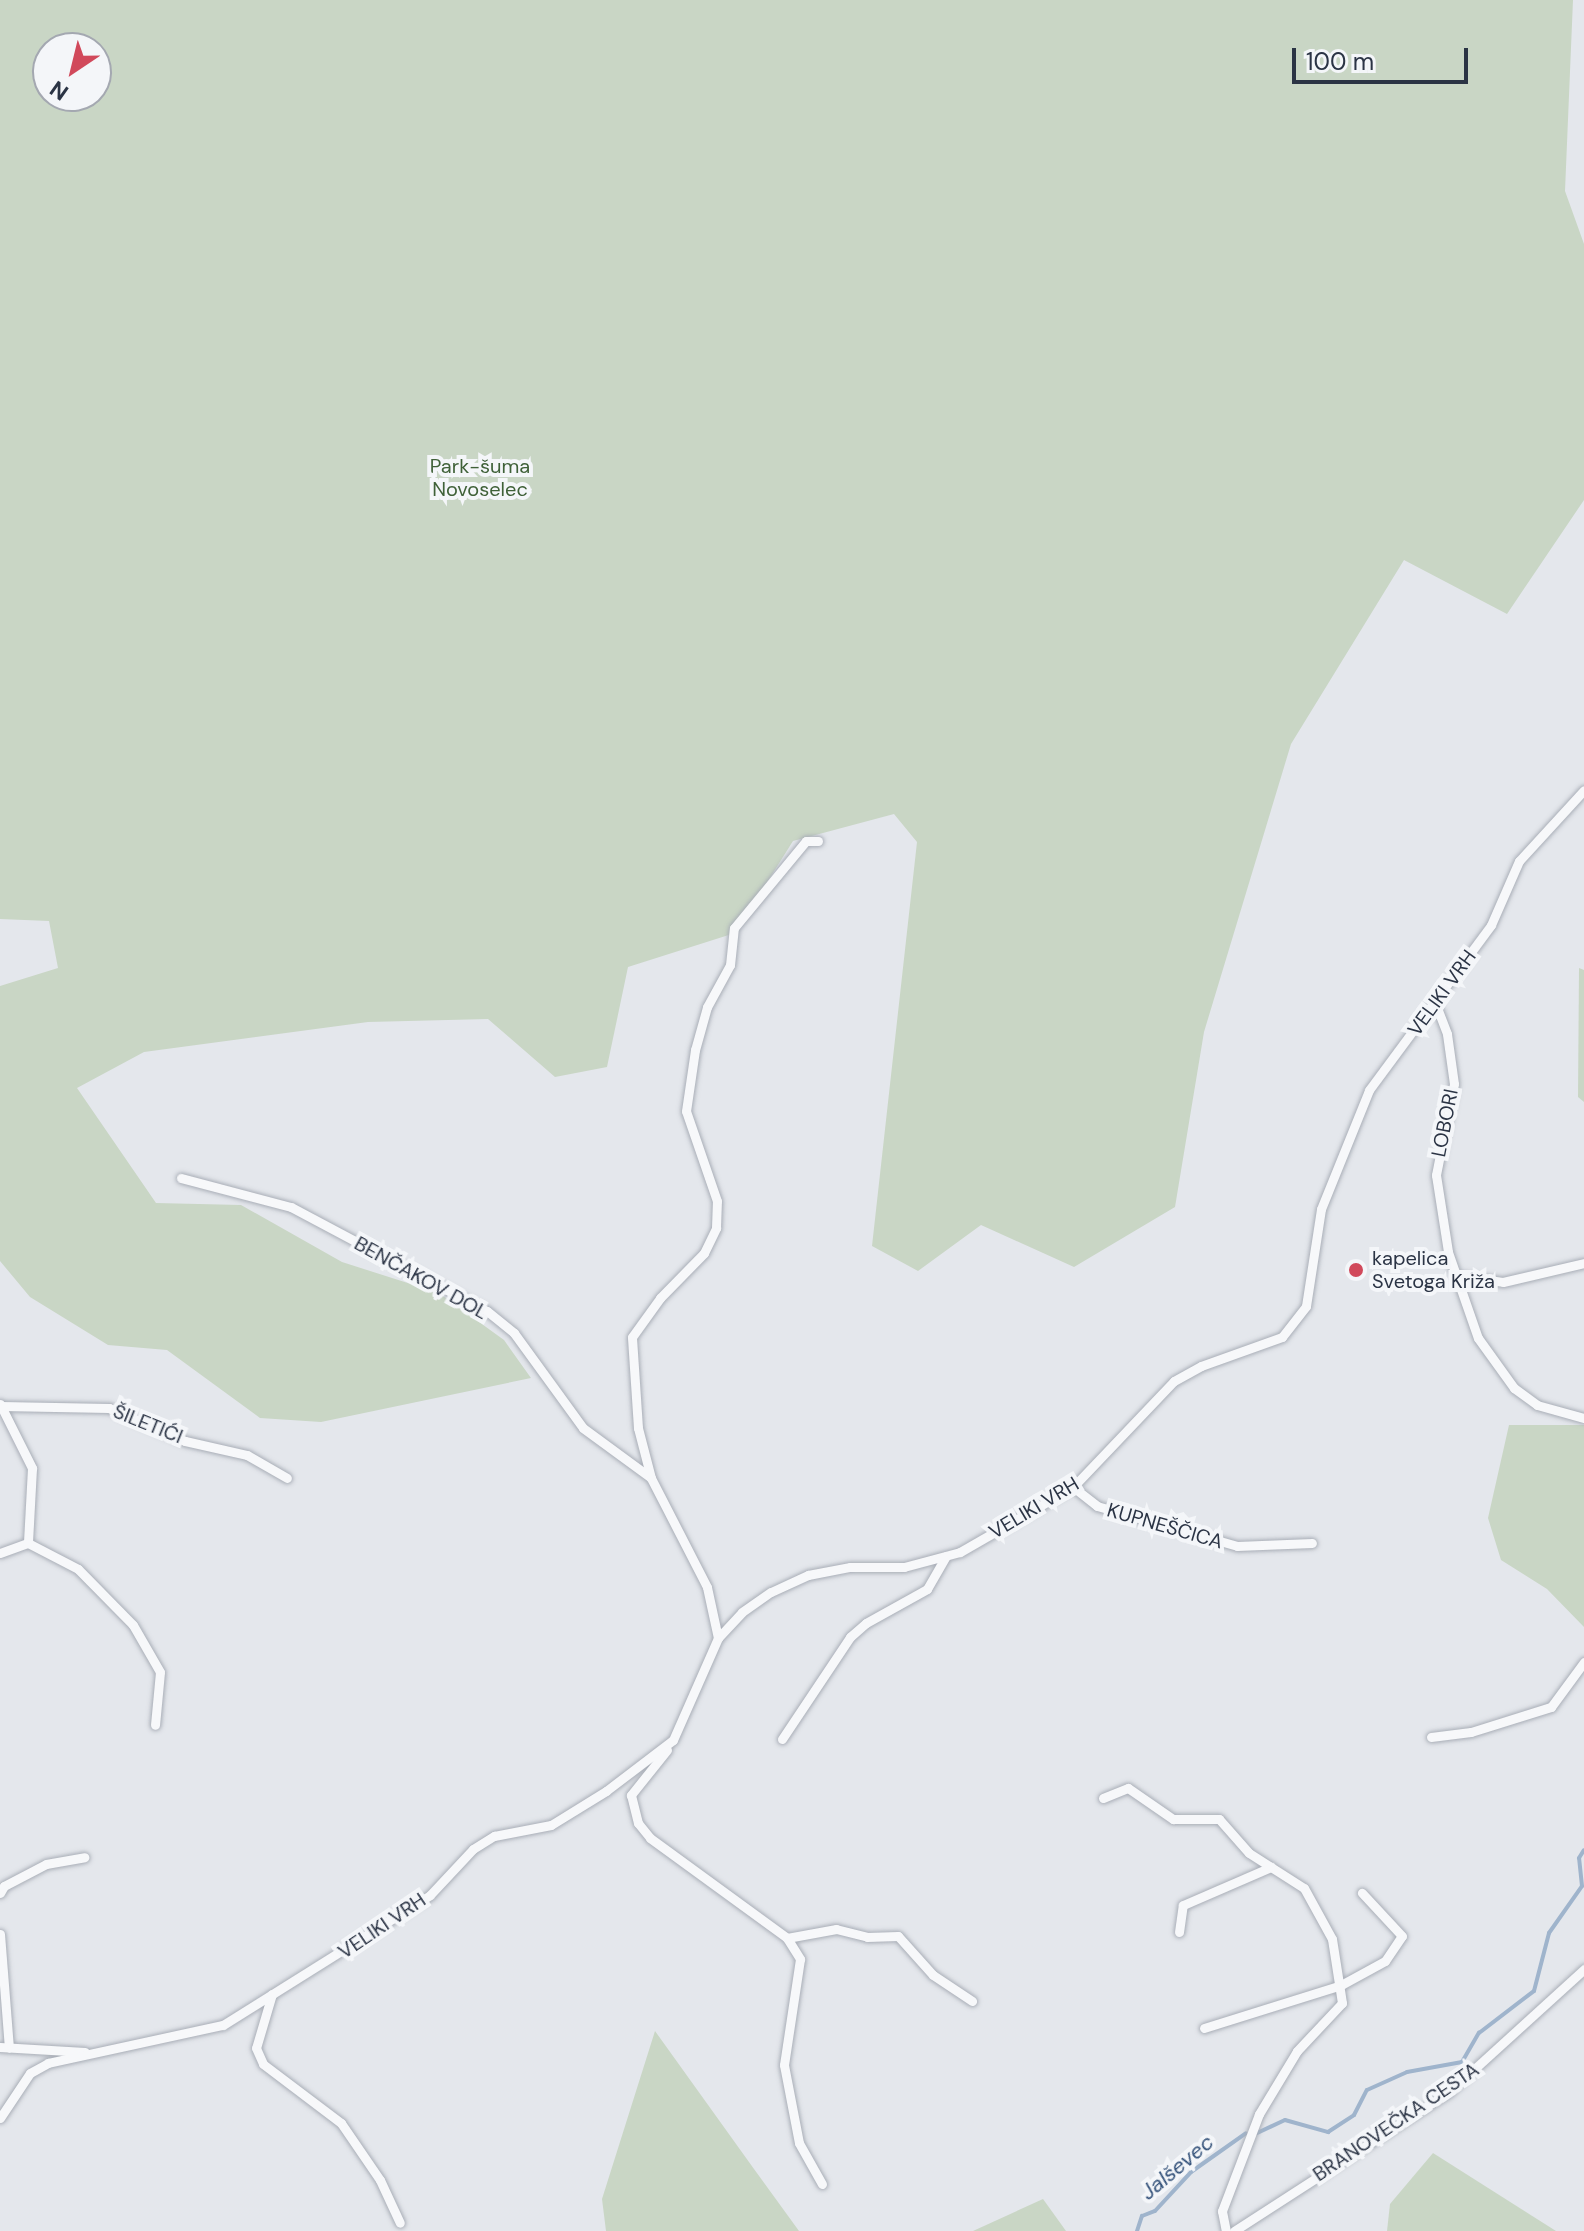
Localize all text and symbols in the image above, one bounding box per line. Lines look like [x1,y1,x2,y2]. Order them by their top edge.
north arrow [32,32,112,112]
scale bar [1296,32,1472,82]
text: 100 m [1306,46,1374,77]
text: N [44,74,74,107]
park label: Park-šuma Novoselec [430,455,530,502]
street label: VELIKI VRH [1403,945,1481,1041]
street label: LOBORI [1427,1087,1463,1159]
street label: BENČAKOV DOL [350,1231,492,1325]
place label: kapelica Svetoga Križa [1372,1246,1495,1293]
marker: kapelica Svetoga Križa [1347,1261,1365,1279]
street label: ŠILETIĆI [110,1399,186,1449]
street label: VELIKI VRH [985,1472,1083,1544]
street label: KUPNEŠČICA [1104,1498,1226,1554]
street label: VELIKI VRH [334,1888,430,1964]
street label: BRANOVEČKA CESTA [1308,2058,1484,2186]
water label: Jalševec [1135,2129,1219,2205]

